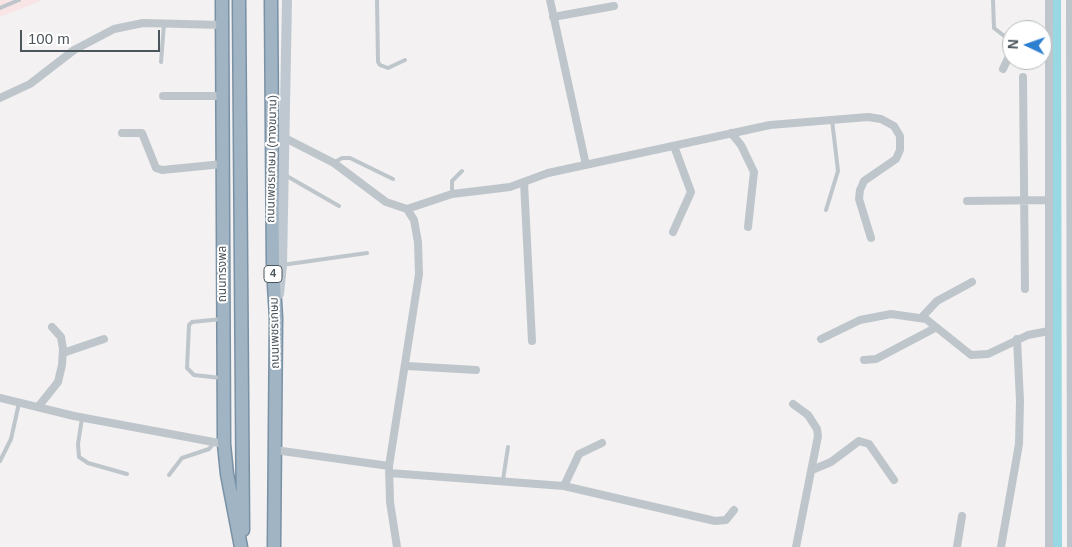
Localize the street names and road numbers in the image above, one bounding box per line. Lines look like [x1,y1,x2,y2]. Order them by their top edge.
street label: ถนนเพชรเกษม (ทางขนาน) [264,95,280,223]
street label: ถนนทรงพล [216,246,230,302]
road number: 4 [264,266,282,282]
street label: ถนนเพชรเกษม [267,297,283,369]

